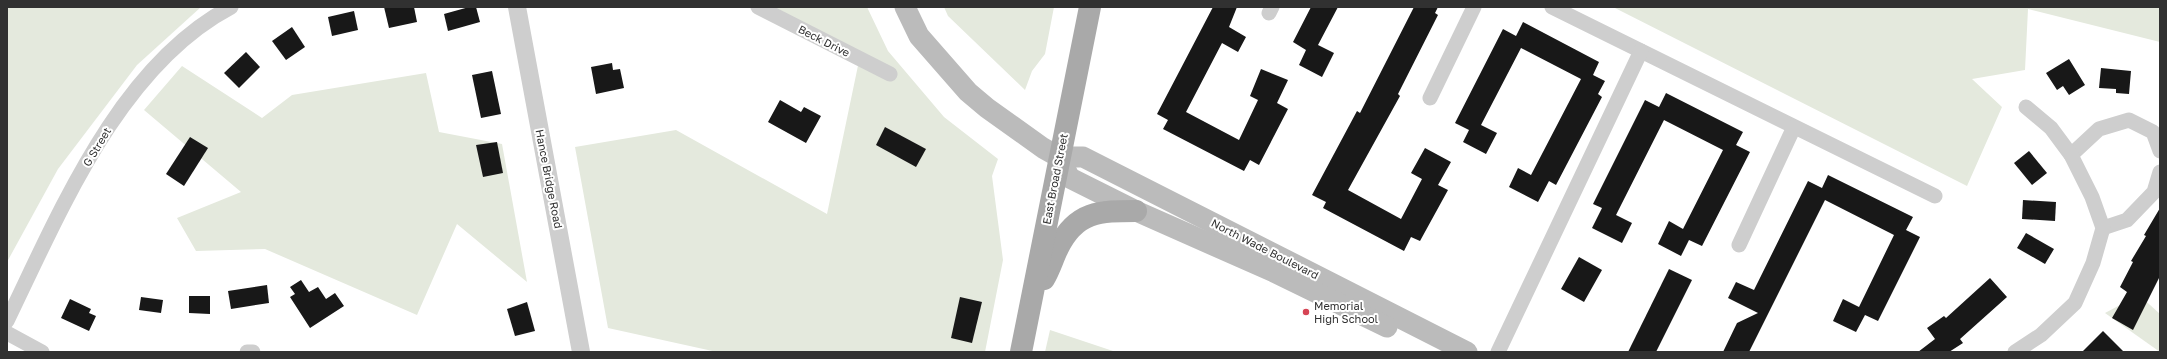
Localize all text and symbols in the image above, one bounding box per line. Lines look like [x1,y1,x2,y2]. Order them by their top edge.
street label: Beck Drive [796,22,852,59]
street label: G Street [80,125,113,169]
street label: Hance Bridge Road [534,128,565,230]
street label: East Broad Street [1039,132,1070,225]
street label: North Wade Boulevard [1209,216,1321,281]
place label: Memorial High School [1314,299,1379,325]
marker: Memorial High School [1301,307,1311,317]

